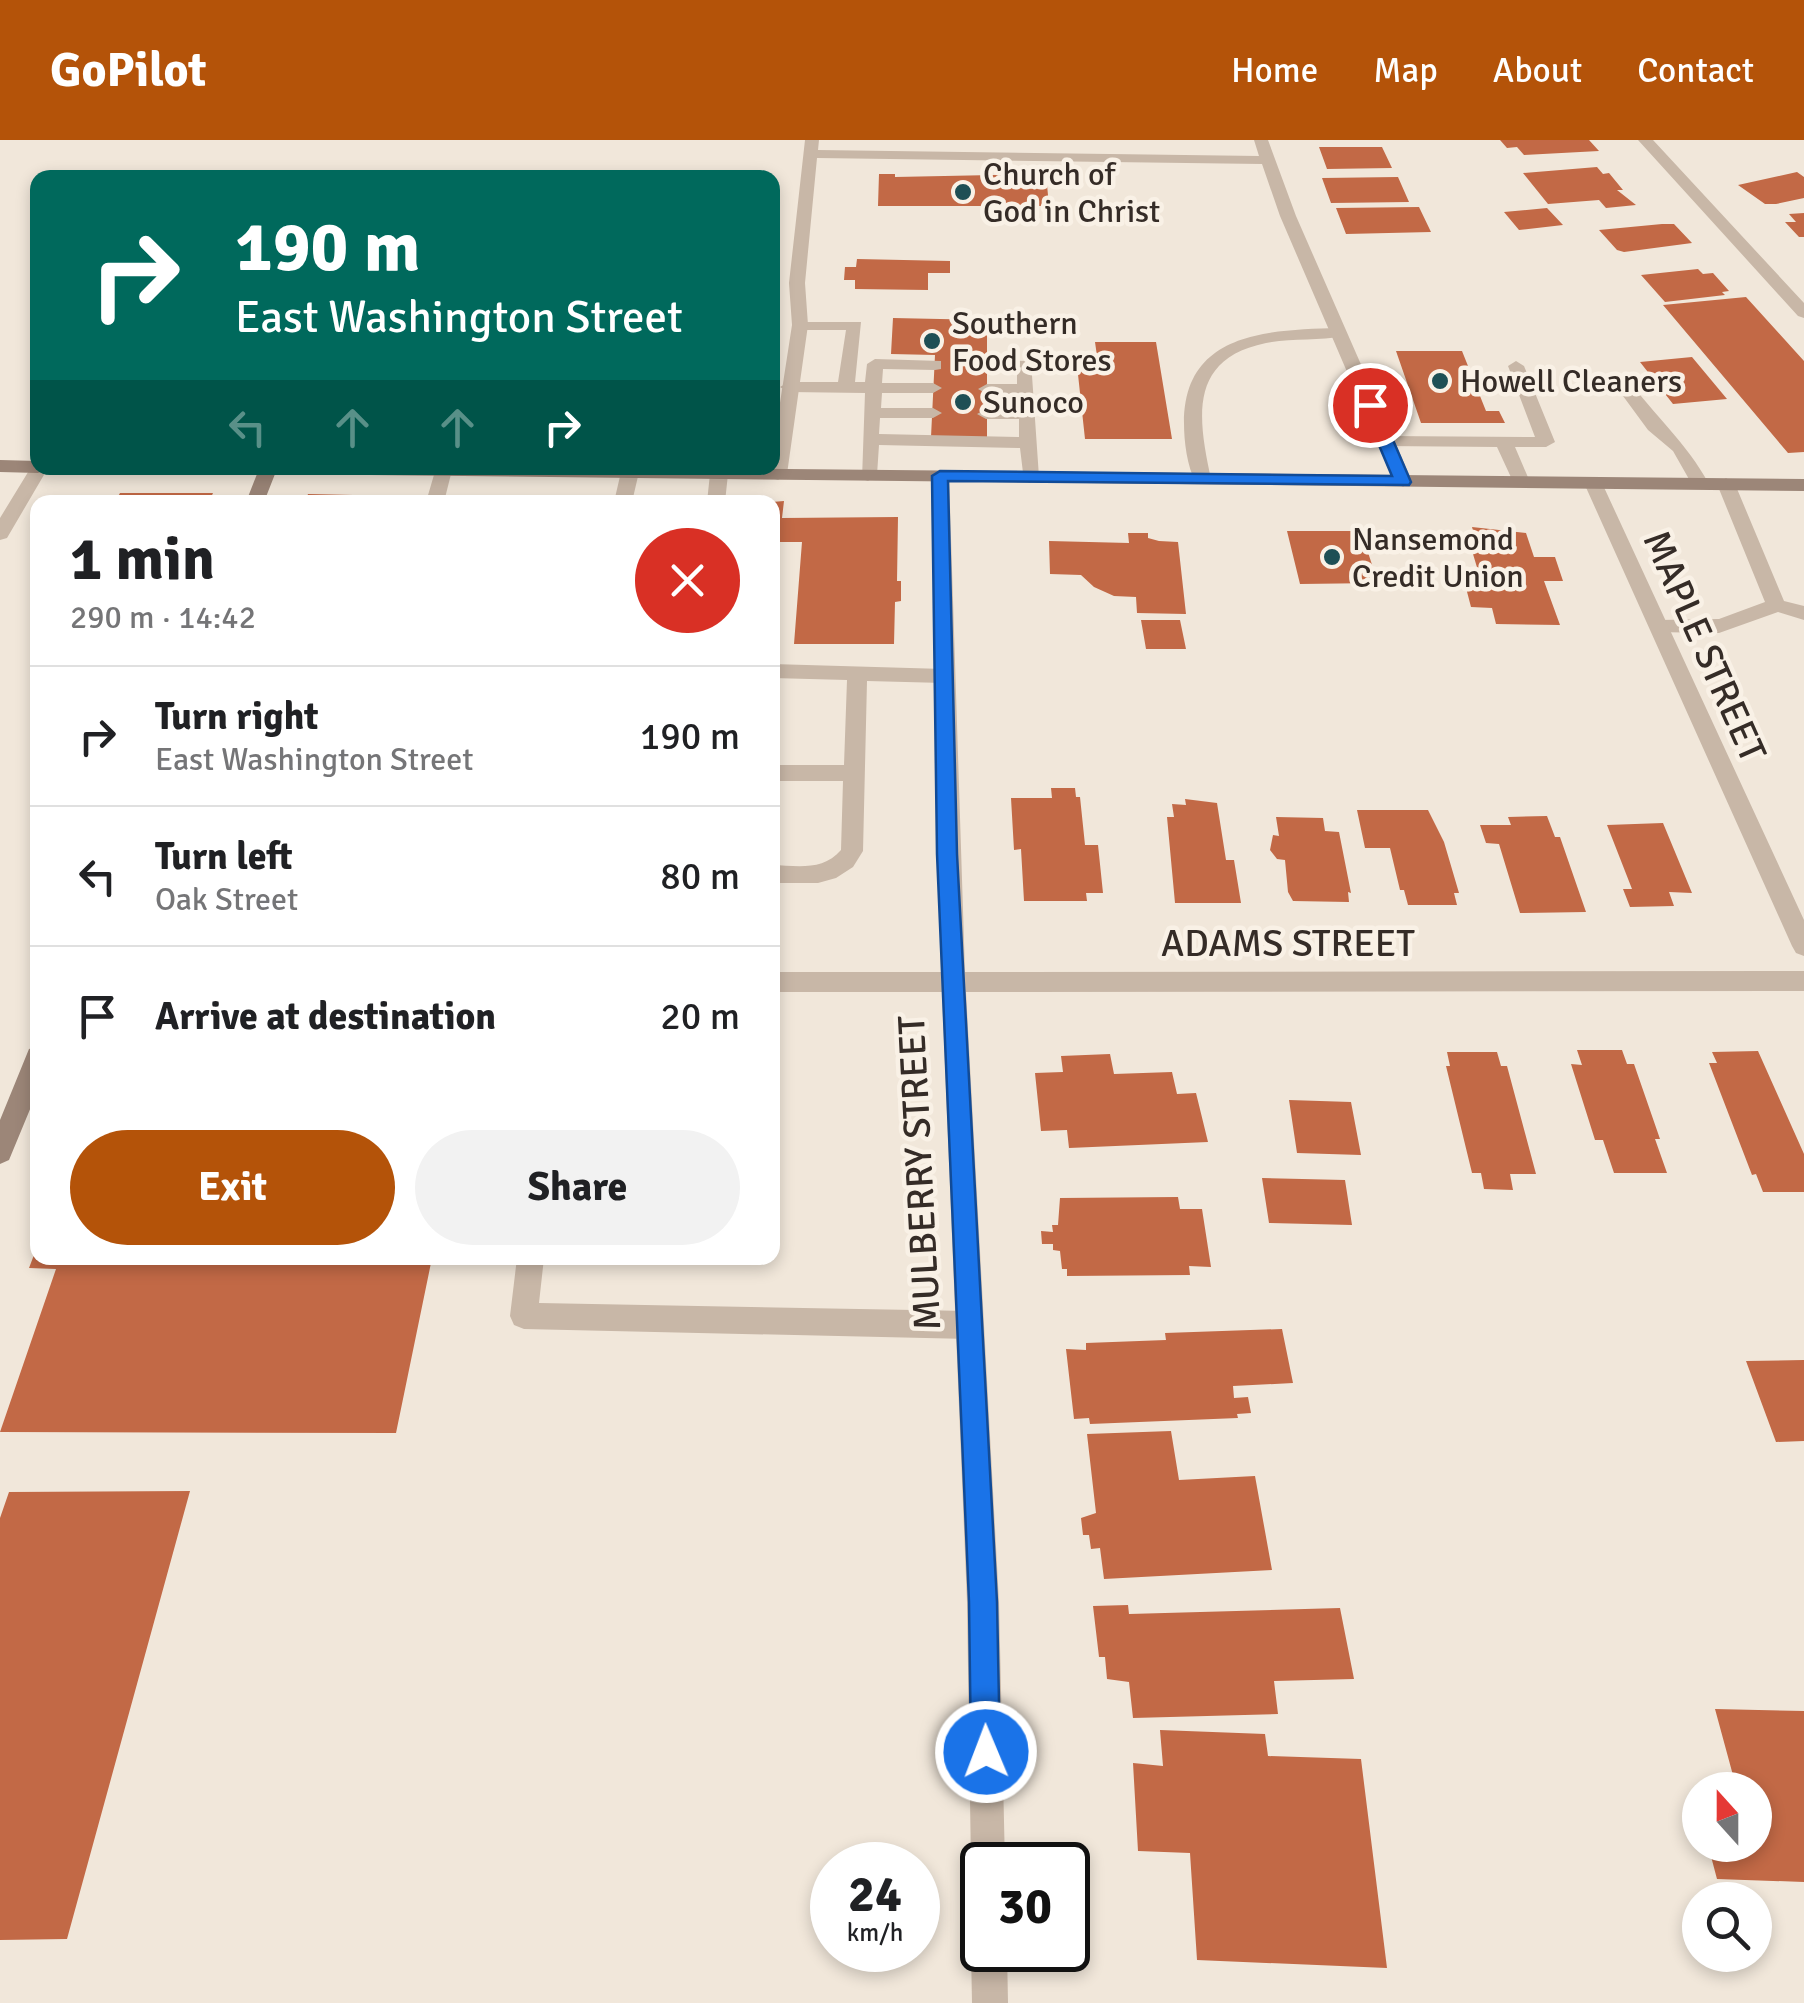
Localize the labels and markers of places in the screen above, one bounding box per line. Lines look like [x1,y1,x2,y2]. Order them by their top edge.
place label: Church of God in Christ [983,155,1160,231]
marker: Church of God in Christ [952,181,974,203]
place label: Southern Food Stores [952,304,1112,380]
marker: Southern Food Stores [921,330,943,352]
place label: Howell Cleaners [1460,362,1682,401]
pin [1328,363,1413,448]
marker: Howell Cleaners [1429,370,1451,392]
place label: Sunoco [983,383,1084,422]
marker: Sunoco [952,391,974,413]
place label: Nansemond Credit Union [1352,520,1524,596]
marker: Nansemond Credit Union [1321,546,1343,568]

